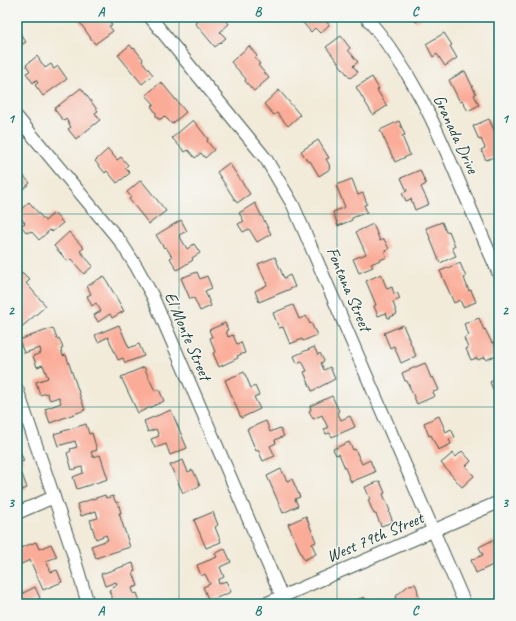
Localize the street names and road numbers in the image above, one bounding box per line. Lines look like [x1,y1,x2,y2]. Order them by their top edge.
street label: Granada Drive [429,91,484,178]
street label: Fontana Street [322,244,377,336]
street label: El Monte Street [160,289,217,385]
street label: West 79th Street [324,506,429,567]

